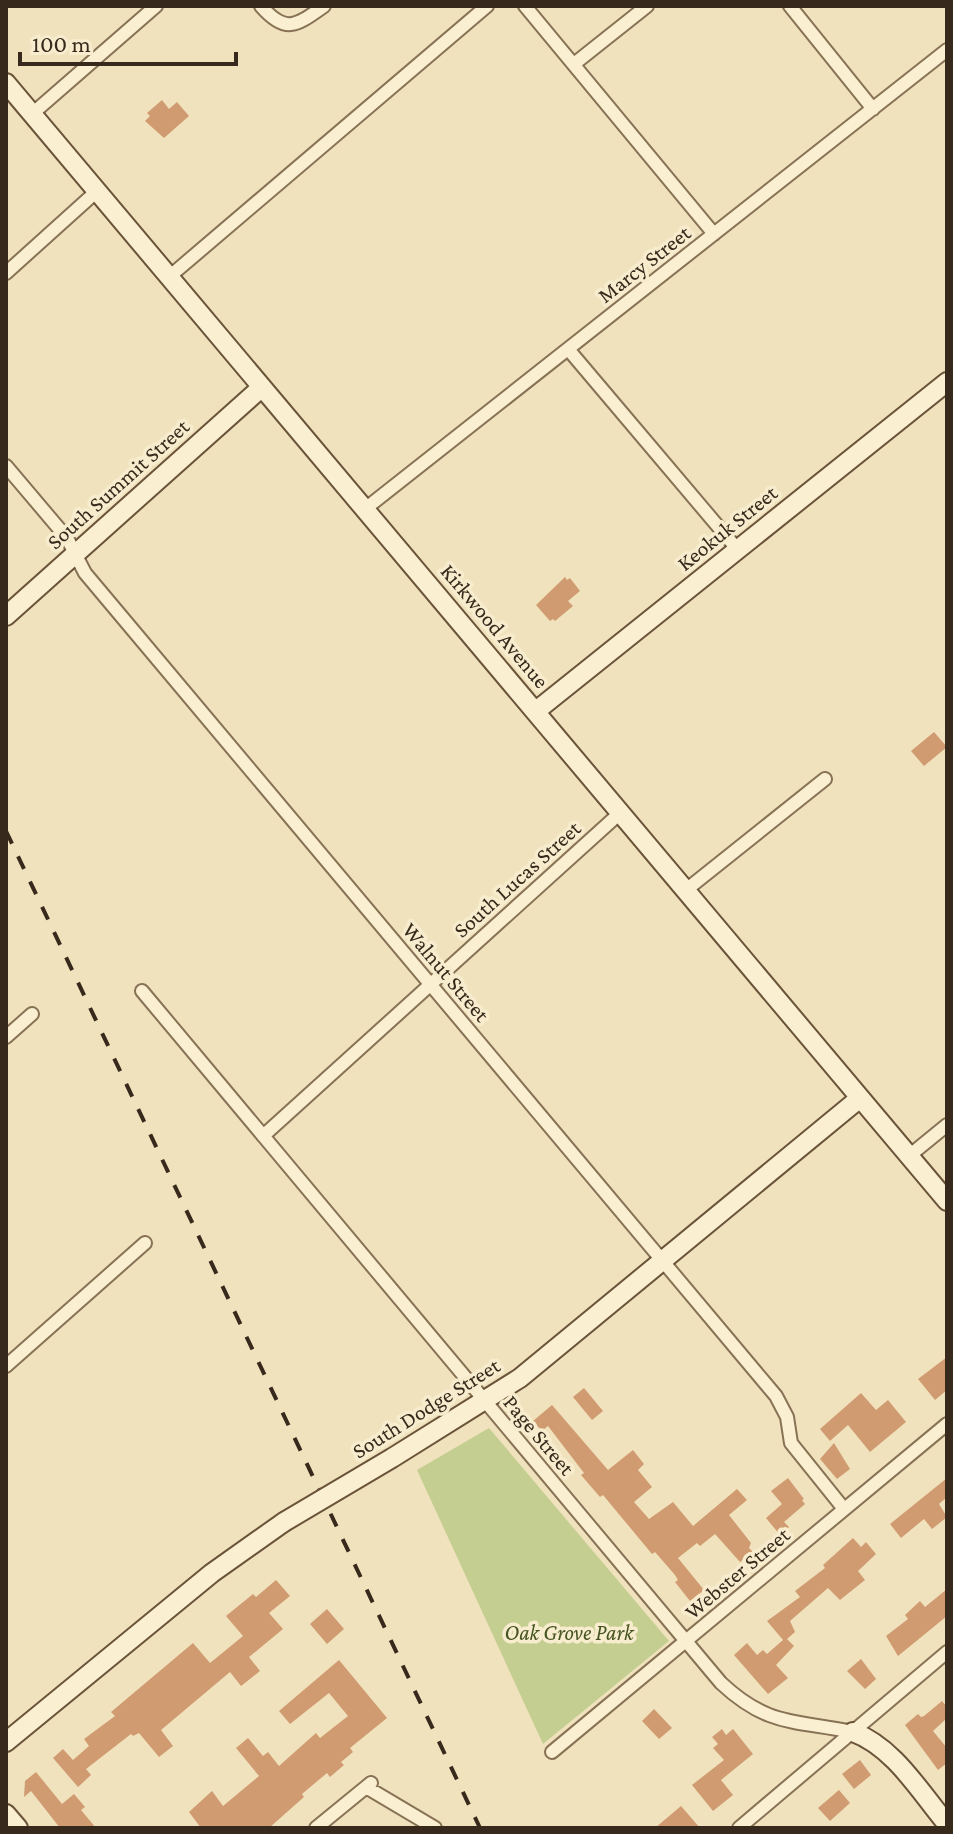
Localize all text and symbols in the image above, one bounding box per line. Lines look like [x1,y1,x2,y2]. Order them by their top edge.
scale bar [20,16,236,66]
text: 100 m [32,30,91,57]
street label: Marcy Street [593,220,696,308]
street label: South Summit Street [42,413,195,554]
street label: Keokuk Street [672,480,783,576]
street label: Kirkwood Avenue [436,559,554,693]
street label: South Lucas Street [448,815,586,943]
street label: Walnut Street [397,917,495,1027]
street label: South Dodge Street [348,1352,505,1463]
street label: Page Street [498,1390,580,1481]
street label: Webster Street [680,1521,795,1624]
park label: Oak Grove Park [504,1620,635,1645]

